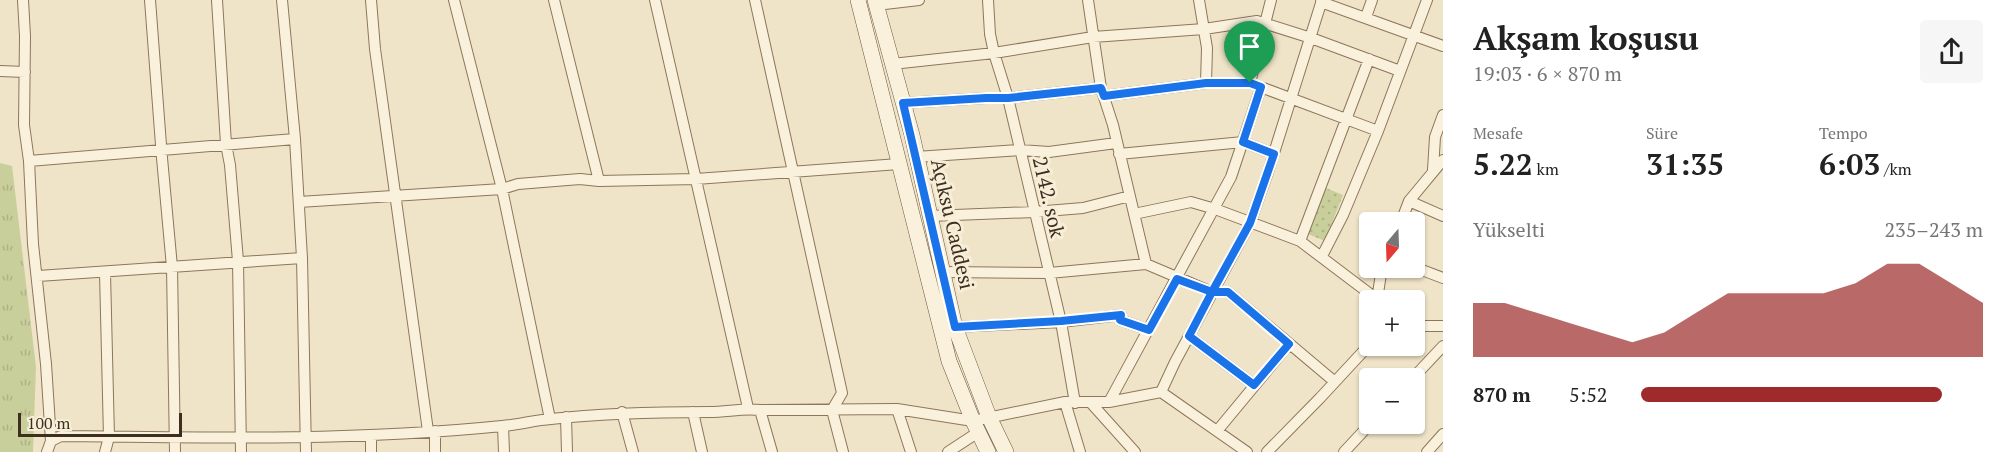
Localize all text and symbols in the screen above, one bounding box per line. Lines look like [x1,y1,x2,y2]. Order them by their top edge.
text: Akşam koşusu [1473,16,1699,59]
button: share [1920,20,1983,83]
pin [1224,21,1275,83]
icon: arrive [1233,30,1266,63]
text: 19:03 · 6 × 870 m [1473,60,1622,87]
text: Mesafe [1473,122,1523,144]
text: Süre [1646,122,1678,144]
text: Tempo [1819,122,1868,144]
text: 5.22 [1473,144,1533,184]
text: 31:35 [1646,144,1724,184]
text: 6:03 [1819,144,1880,184]
street label: 2142. sok [1027,154,1072,241]
street label: Açıksu Caddesi [925,156,981,292]
text: km [1533,158,1559,180]
text: /km [1880,158,1912,180]
north arrow [1359,212,1425,278]
map controls [1359,212,1425,434]
text: Yükselti [1473,216,1545,243]
text: 235–243 m [1884,216,1983,243]
button: + [1359,290,1425,356]
button: − [1359,368,1425,434]
text: 870 m [1473,381,1531,408]
text: 5:52 [1569,381,1608,408]
scale bar [18,410,182,438]
text: 100 m [27,412,70,434]

